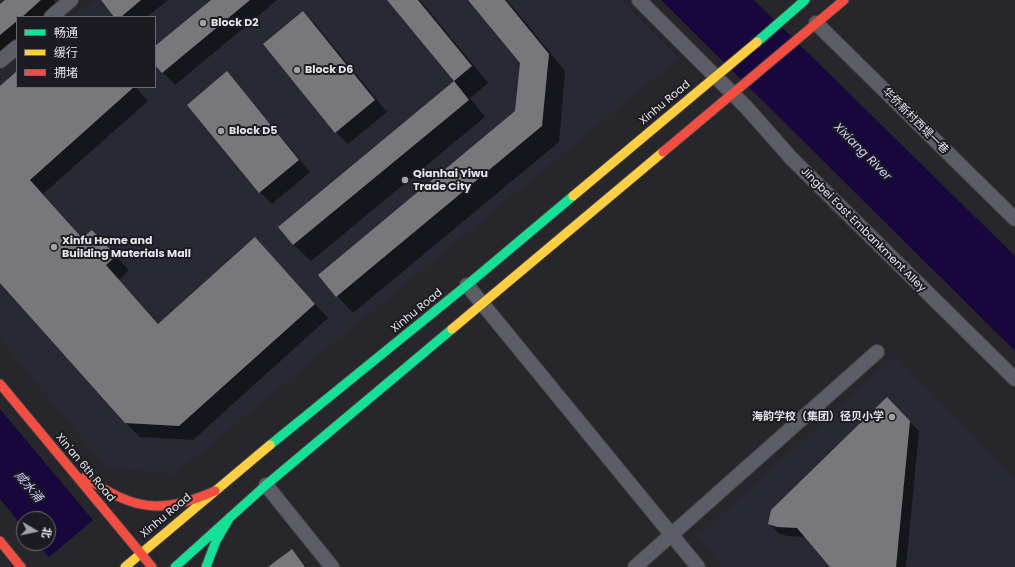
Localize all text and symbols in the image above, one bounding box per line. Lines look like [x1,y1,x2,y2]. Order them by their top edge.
legend [16,16,156,88]
place label: Block D2 [211,16,259,30]
marker: Block D2 [198,18,208,28]
text: 畅通 [54,24,78,41]
text: 缓行 [54,44,78,61]
place label: Block D6 [305,63,353,77]
text: 拥堵 [54,64,78,81]
marker: Block D6 [292,65,302,75]
street label: Xinhu Road [637,78,693,128]
street label: 华侨新村西堤一巷 [879,85,951,157]
water label: Xixiang River [830,120,894,184]
place label: Block D5 [229,124,277,138]
marker: Block D5 [216,126,226,136]
street label: Jingbei East Embankment Alley [798,165,928,295]
place label: Qianhai Yiwu Trade City [413,167,488,193]
marker: Qianhai Yiwu Trade City [400,175,410,185]
place label: Xinfu Home and Building Materials Mall [62,234,191,260]
marker: Xinfu Home and Building Materials Mall [49,242,59,252]
street label: Xinhu Road [389,286,445,336]
place label: 海韵学校（集团）径贝小学 [752,410,884,424]
marker: 海韵学校（集团）径贝小学 [887,412,897,422]
street label: Xin'an 6th Road [53,431,117,505]
water label: 咸水涌 [11,469,45,505]
street label: Xinhu Road [138,491,194,541]
north arrow [16,511,56,551]
text: 北 [38,526,56,539]

